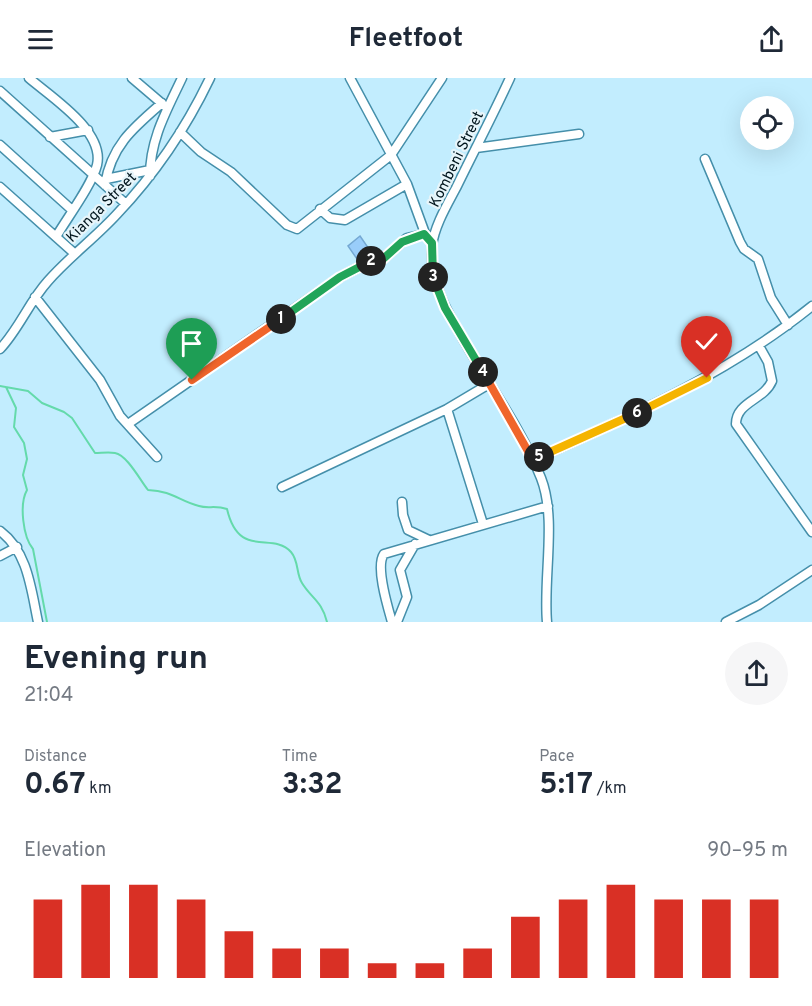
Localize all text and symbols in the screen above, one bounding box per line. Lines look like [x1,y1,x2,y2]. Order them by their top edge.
text: Fleetfoot [349,22,463,56]
icon: menu [24,23,57,56]
icon: share [755,23,788,56]
map controls [740,96,794,150]
button: locate [740,96,794,150]
street label: Kombeni Street [426,109,489,211]
street label: Kianga Street [63,169,141,247]
pin: 2 [356,246,386,276]
text: 2 [366,251,376,271]
pin: 3 [418,262,448,292]
text: 3 [428,267,438,287]
pin: 1 [266,304,296,334]
text: 1 [278,309,284,329]
pin [681,316,732,378]
pin [166,318,217,380]
icon: check [690,325,723,358]
icon: arrive [175,327,208,360]
pin: 4 [468,357,498,387]
text: 4 [478,362,488,382]
pin: 6 [622,398,652,428]
text: 6 [632,403,642,423]
pin: 5 [524,442,554,472]
text: 5 [534,447,544,467]
text: Evening run [24,639,208,681]
button: share [725,642,788,705]
text: 21:04 [24,683,73,709]
text: Distance [24,747,87,767]
text: Time [282,747,317,767]
text: Pace [539,747,574,767]
text: 0.67 [24,767,86,804]
text: 3:32 [282,767,343,804]
text: 5:17 [539,767,593,804]
text: km [86,779,112,799]
text: /km [593,779,627,799]
text: Elevation [24,838,106,864]
text: 90–95 m [707,838,788,864]

